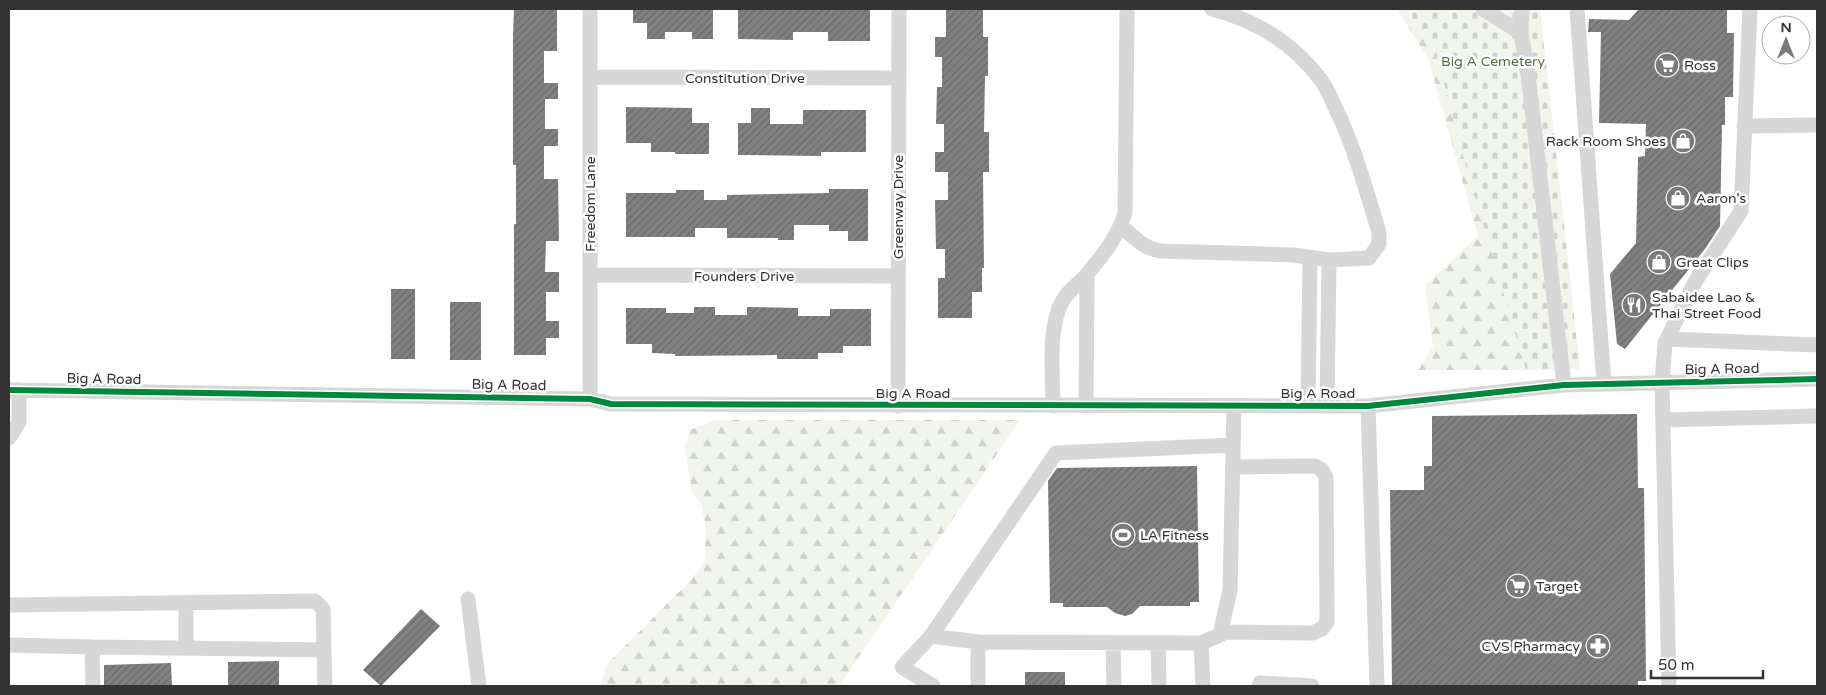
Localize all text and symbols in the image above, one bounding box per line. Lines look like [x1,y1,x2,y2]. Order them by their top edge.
north arrow [1761,15,1811,65]
text: N [1780,19,1792,36]
supermarket icon: Ross [1654,52,1680,78]
park label: Big A Cemetery [1441,53,1545,70]
place label: Ross [1684,57,1716,74]
street label: Constitution Drive [685,70,805,87]
shop icon: Rack Room Shoes [1670,128,1696,154]
place label: Rack Room Shoes [1546,133,1666,150]
street label: Greenway Drive [890,155,907,259]
street label: Freedom Lane [582,156,599,252]
shop icon: Aaron's [1665,185,1691,211]
place label: Aaron's [1696,190,1747,207]
shop icon: Great Clips [1646,249,1672,275]
place label: Great Clips [1676,254,1749,271]
street label: Founders Drive [694,268,794,285]
place label: Sabaidee Lao & Thai Street Food [1652,289,1761,322]
restaurant icon: Sabaidee Lao & Thai Street Food [1621,292,1647,318]
street label: Big A Road [1684,360,1760,378]
street label: Big A Road [66,370,142,388]
street label: Big A Road [471,376,547,394]
street label: Big A Road [876,385,950,402]
street label: Big A Road [1281,385,1355,402]
sports icon: LA Fitness [1110,522,1136,548]
place label: LA Fitness [1140,527,1209,544]
supermarket icon: Target [1505,573,1531,599]
place label: Target [1536,578,1579,595]
pharmacy icon: CVS Pharmacy [1585,633,1611,659]
place label: CVS Pharmacy [1482,638,1580,655]
scale bar [1651,648,1764,680]
text: 50 m [1658,656,1695,674]

